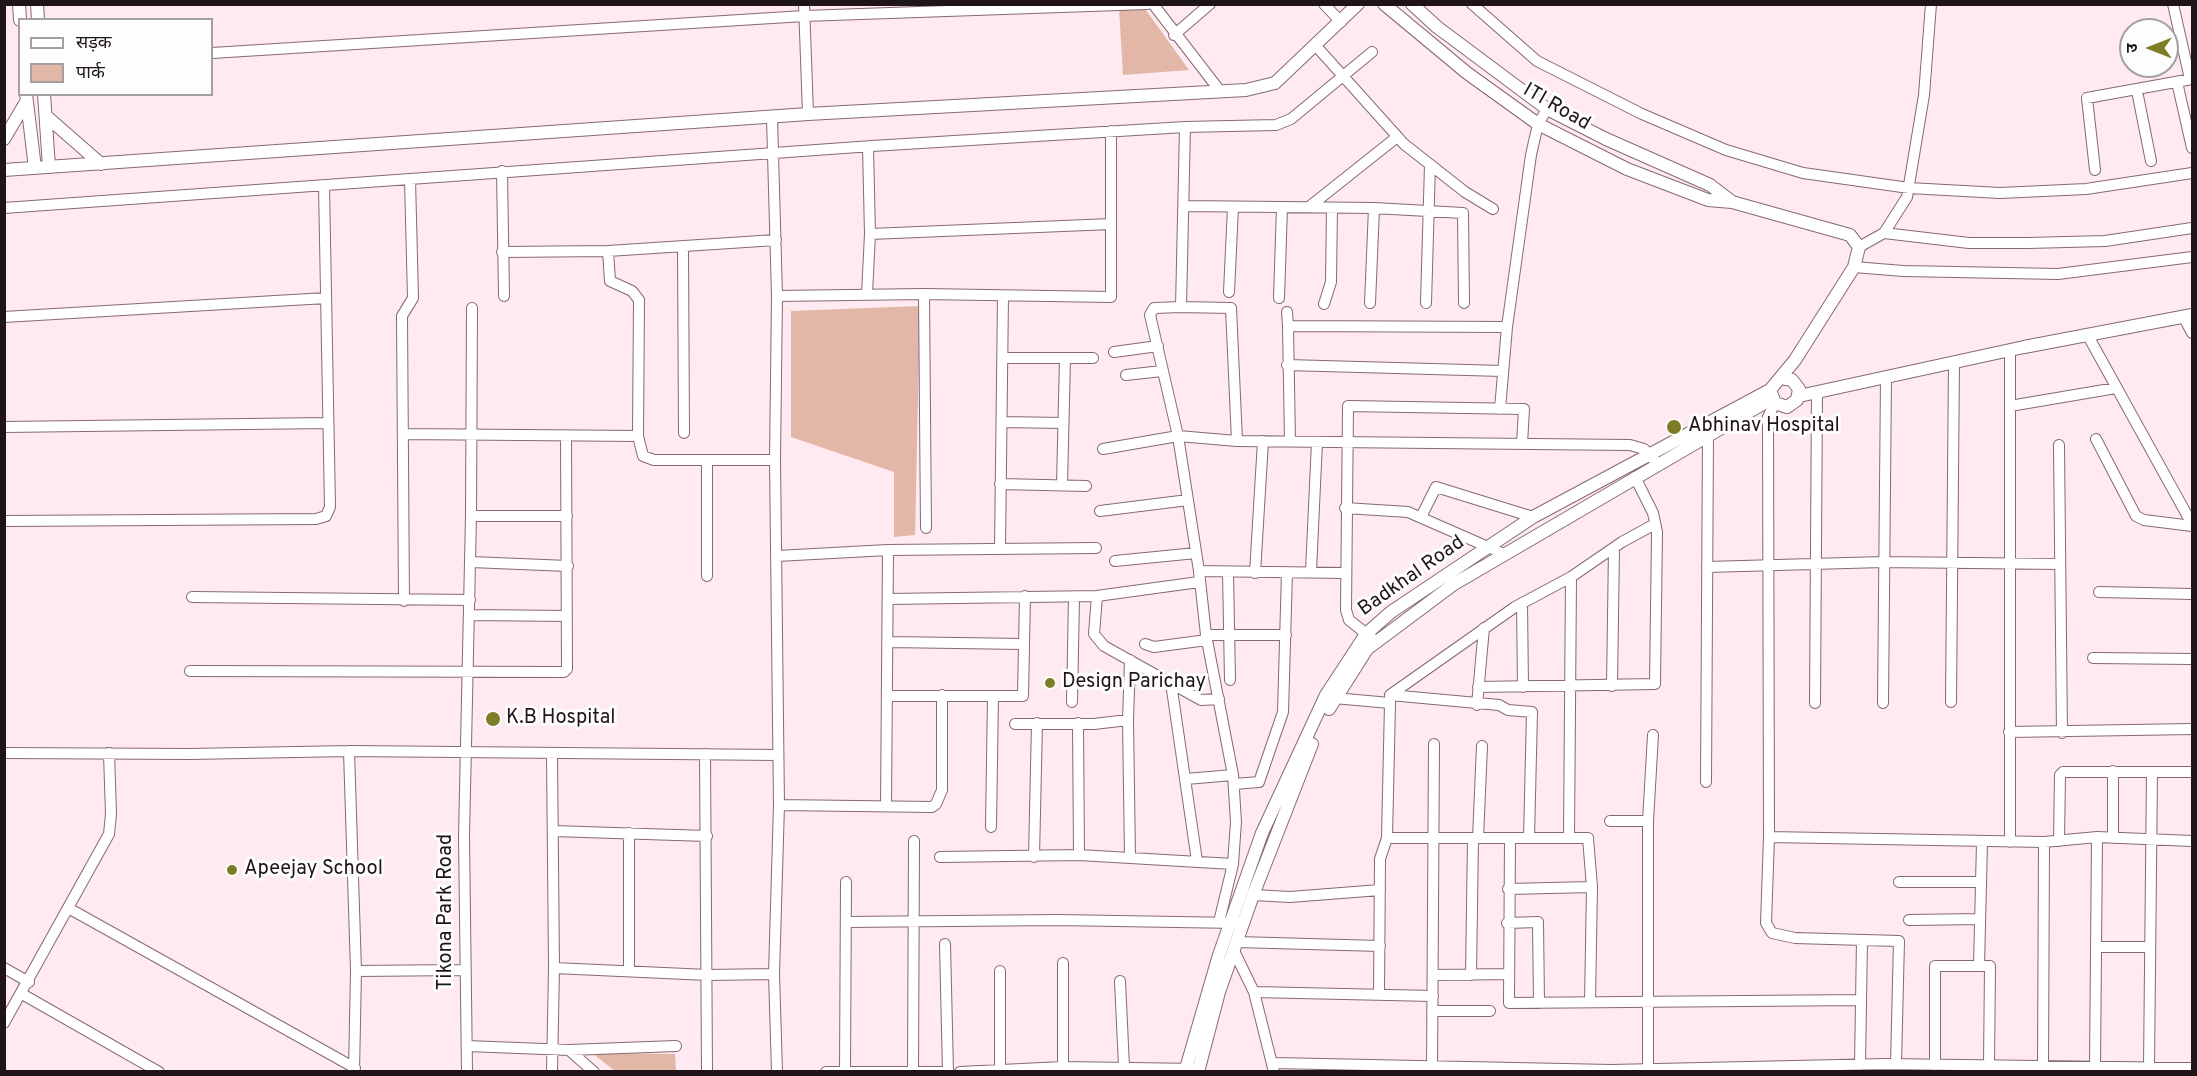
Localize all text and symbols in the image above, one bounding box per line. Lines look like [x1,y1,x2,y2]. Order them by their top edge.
legend [18,18,213,96]
north arrow [2119,18,2179,78]
text: सड़क [76,32,112,55]
text: उ [2123,43,2143,53]
text: पार्क [76,62,105,85]
street label: ITI Road [1518,79,1594,137]
place label: Abhinav Hospital [1688,415,1840,439]
marker: Abhinav Hospital [1665,418,1683,436]
street label: Badkhal Road [1354,532,1470,622]
place label: Design Parichay [1062,671,1206,695]
marker: Design Parichay [1043,676,1057,690]
place label: K.B Hospital [506,707,615,731]
marker: K.B Hospital [484,710,502,728]
street label: Tikona Park Road [435,834,459,990]
place label: Apeejay School [244,858,383,882]
marker: Apeejay School [225,863,239,877]

